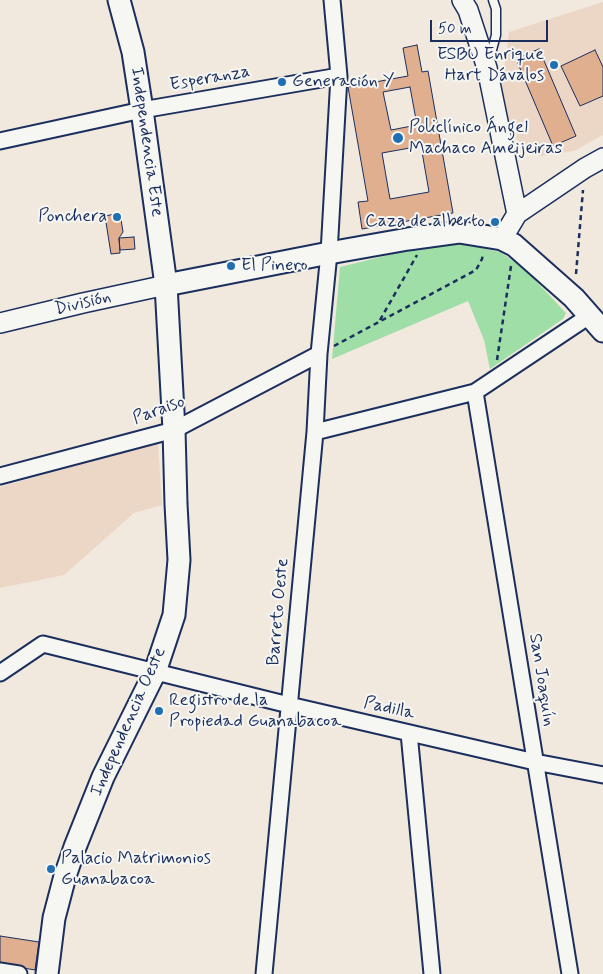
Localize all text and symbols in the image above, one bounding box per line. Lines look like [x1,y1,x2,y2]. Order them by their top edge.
scale bar [433,10,550,42]
text: 50 m [438,19,472,39]
place label: ESBU Enrique Hart Dávalos [437,44,544,86]
marker: ESBU Enrique Hart Dávalos [548,59,560,71]
street label: Esperanza [168,61,252,97]
street label: Independencia Este [125,66,167,218]
place label: Generación Y [292,71,394,93]
marker: Generación Y [276,76,288,88]
place label: Policlínico Ángel Machaco Ameijeiras [409,117,562,160]
marker: Policlínico Ángel Machaco Ameijeiras [391,131,405,145]
place label: Ponchera [38,206,107,228]
marker: Ponchera [111,211,123,223]
place label: Caza de alberto [365,211,485,233]
marker: Caza de alberto [489,216,501,228]
place label: El Pinero [241,255,308,277]
marker: El Pinero [225,260,237,272]
street label: División [53,287,113,321]
street label: Paraiso [130,392,188,430]
street label: Barreto Oeste [264,557,294,667]
street label: San Joaquín [523,632,559,728]
street label: Independencia Oeste [86,644,172,800]
place label: Registro de la Propiedad Guanabacoa [169,690,341,732]
street label: Padilla [361,693,417,725]
marker: Registro de la Propiedad Guanabacoa [153,705,165,717]
place label: Palacio Matrimonios Guanabacoa [61,848,211,891]
marker: Palacio Matrimonios Guanabacoa [45,863,57,875]

